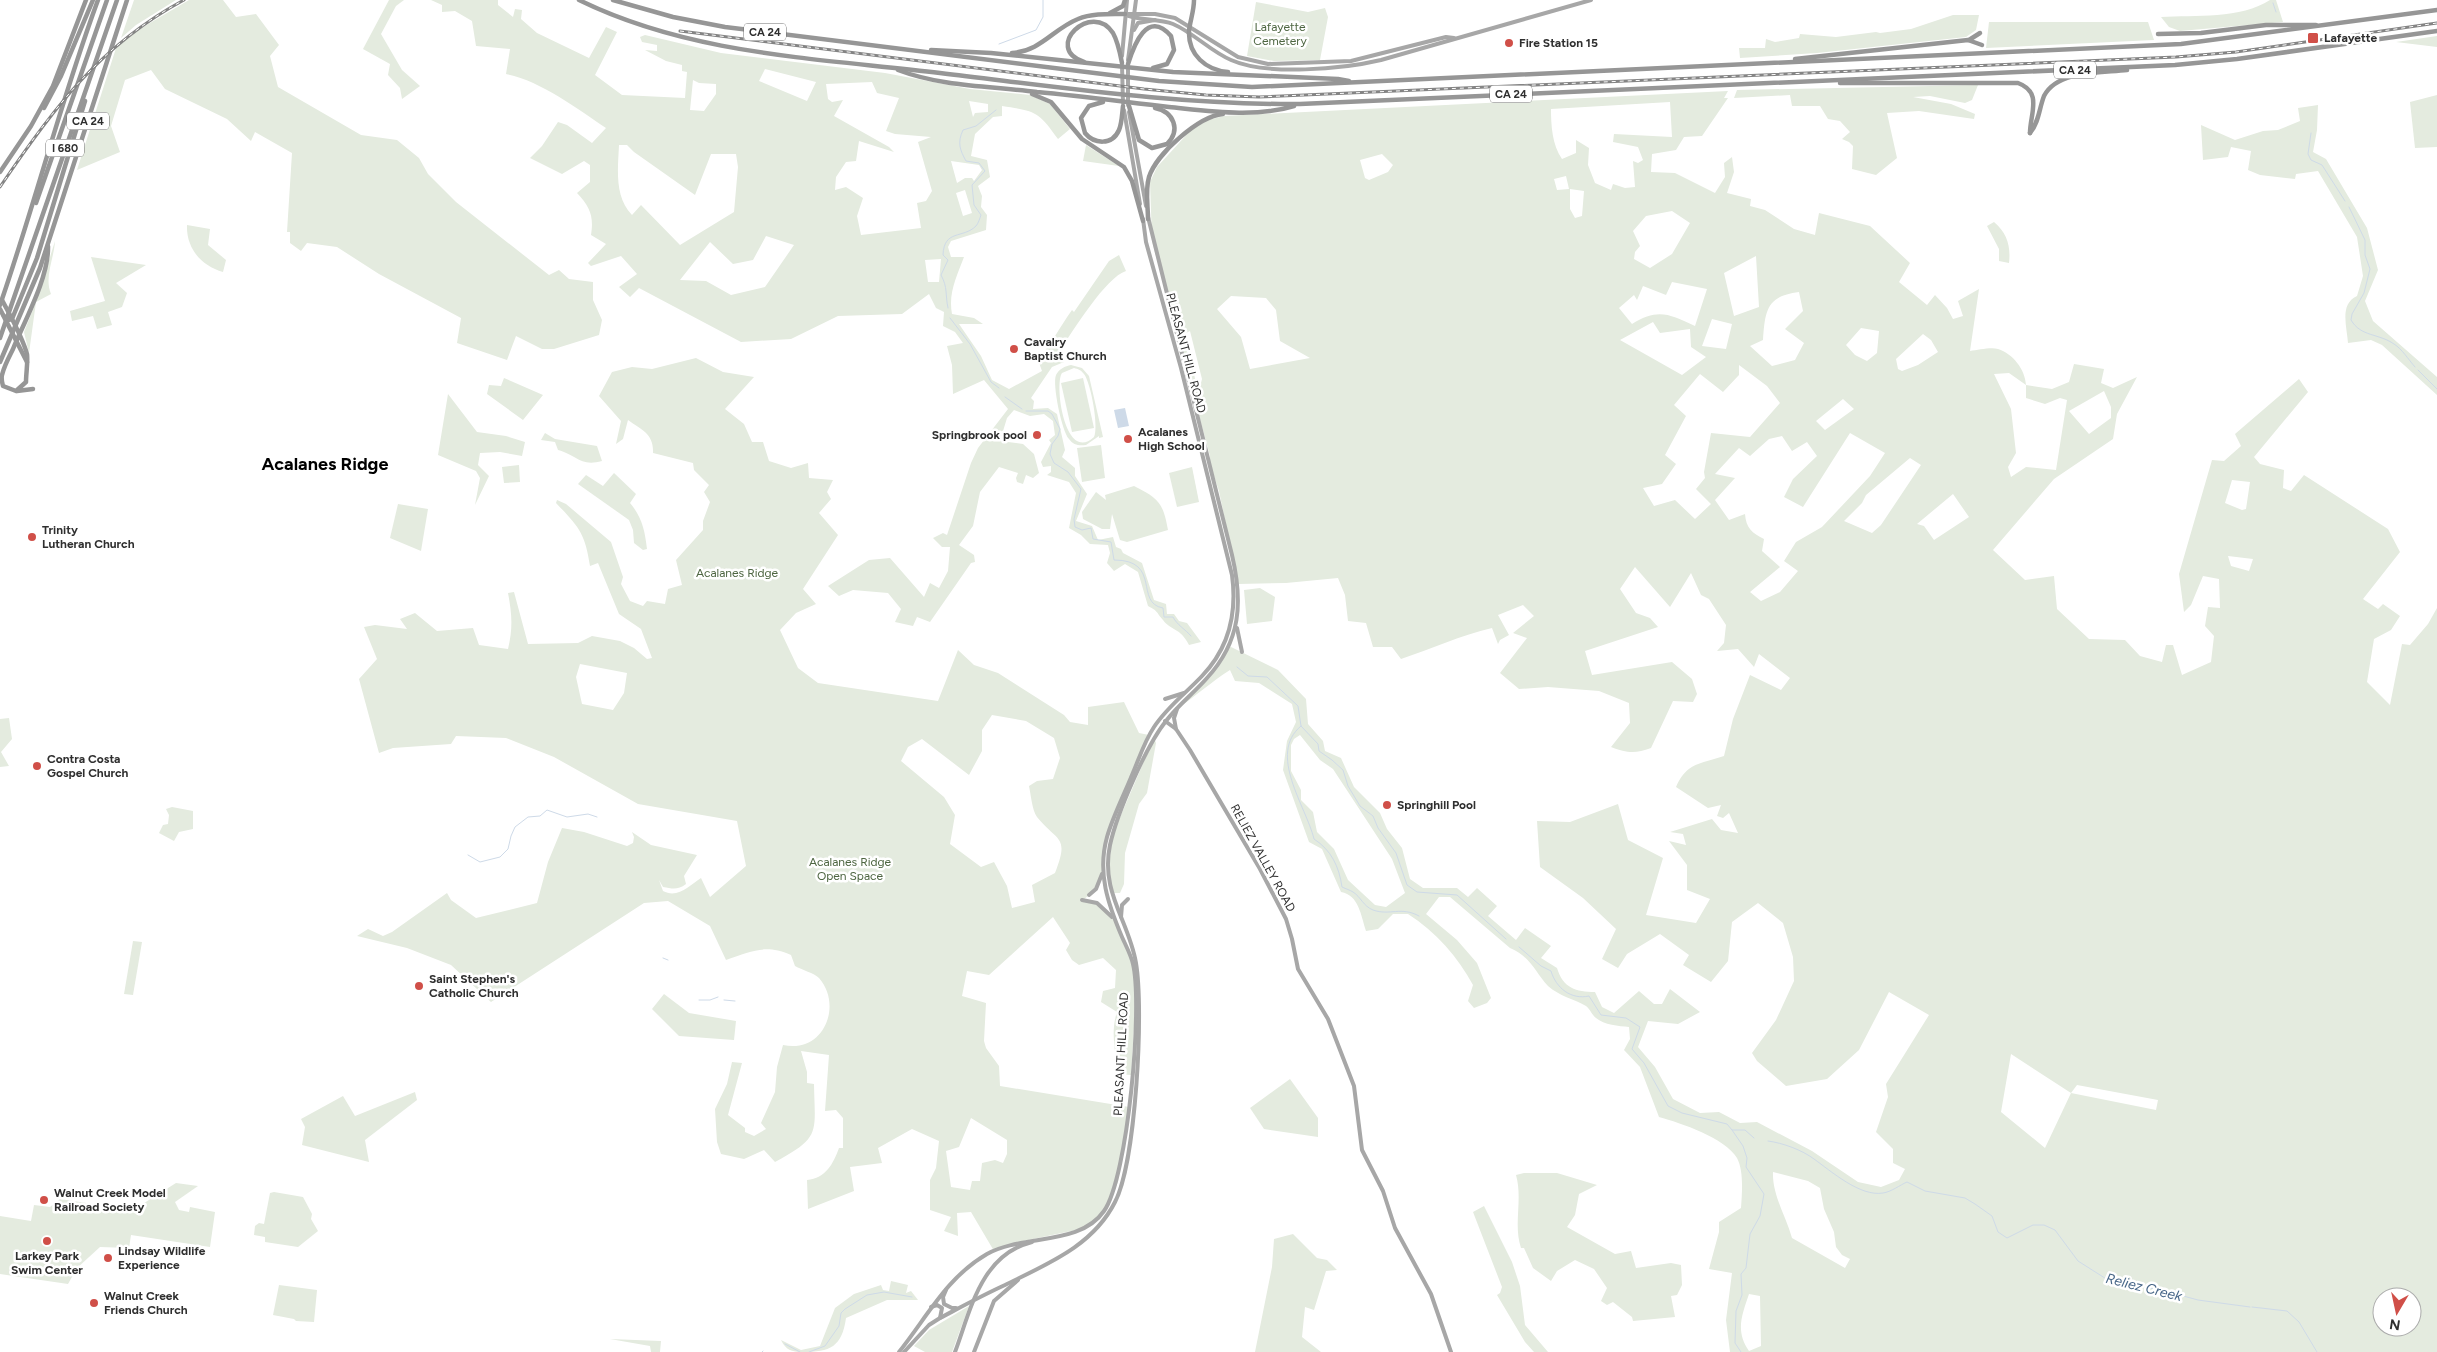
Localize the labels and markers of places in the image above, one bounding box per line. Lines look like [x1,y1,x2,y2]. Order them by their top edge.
marker: Lafayette [2306,31,2320,45]
place label: Lafayette [2324,31,2378,45]
place label: Fire Station 15 [1519,36,1598,50]
marker: Fire Station 15 [1503,37,1515,49]
place label: Cavalry Baptist Church [1024,335,1107,363]
marker: Cavalry Baptist Church [1008,343,1020,355]
place label: Acalanes High School [1138,425,1205,453]
place label: Springbrook pool [932,428,1027,442]
marker: Springbrook pool [1031,429,1043,441]
marker: Acalanes High School [1122,433,1134,445]
place label: Trinity Lutheran Church [42,523,135,551]
marker: Trinity Lutheran Church [26,531,38,543]
place label: Contra Costa Gospel Church [47,752,129,780]
marker: Contra Costa Gospel Church [31,760,43,772]
place label: Springhill Pool [1397,798,1476,812]
marker: Springhill Pool [1381,799,1393,811]
place label: Saint Stephen's Catholic Church [429,972,519,1000]
marker: Saint Stephen's Catholic Church [413,980,425,992]
place label: Walnut Creek Model Railroad Society [54,1186,166,1214]
marker: Walnut Creek Model Railroad Society [38,1194,50,1206]
marker: Larkey Park Swim Center [41,1235,53,1247]
place label: Lindsay Wildlife Experience [118,1244,206,1272]
place label: Larkey Park Swim Center [11,1249,83,1277]
marker: Lindsay Wildlife Experience [102,1252,114,1264]
place label: Walnut Creek Friends Church [104,1289,188,1317]
marker: Walnut Creek Friends Church [88,1297,100,1309]

